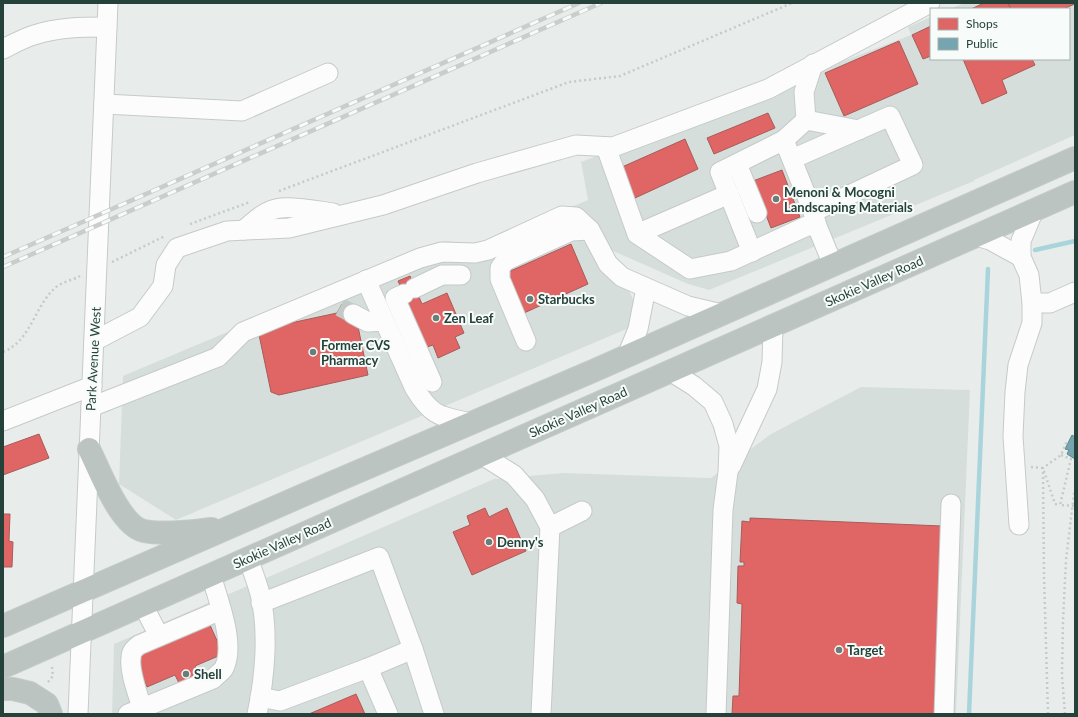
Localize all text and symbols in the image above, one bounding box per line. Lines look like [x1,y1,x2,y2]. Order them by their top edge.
legend [930,8,1070,60]
text: Shops [966,16,998,31]
text: Public [966,36,998,51]
place label: Menoni & Mocogni Landscaping Materials [784,184,913,215]
marker: Menoni & Mocogni Landscaping Materials [771,194,781,204]
street label: Skokie Valley Road [822,252,926,310]
place label: Starbucks [538,291,595,307]
marker: Starbucks [525,294,535,304]
street label: Park Avenue West [82,306,104,412]
place label: Zen Leaf [444,310,494,326]
marker: Zen Leaf [431,313,441,323]
place label: Former CVS Pharmacy [321,337,390,368]
marker: Former CVS Pharmacy [308,347,318,357]
street label: Skokie Valley Road [526,383,630,441]
street label: Skokie Valley Road [230,514,334,572]
place label: Denny's [497,534,544,550]
marker: Denny's [484,537,494,547]
place label: Target [847,642,883,658]
marker: Target [834,645,844,655]
place label: Shell [194,666,222,682]
marker: Shell [181,669,191,679]

